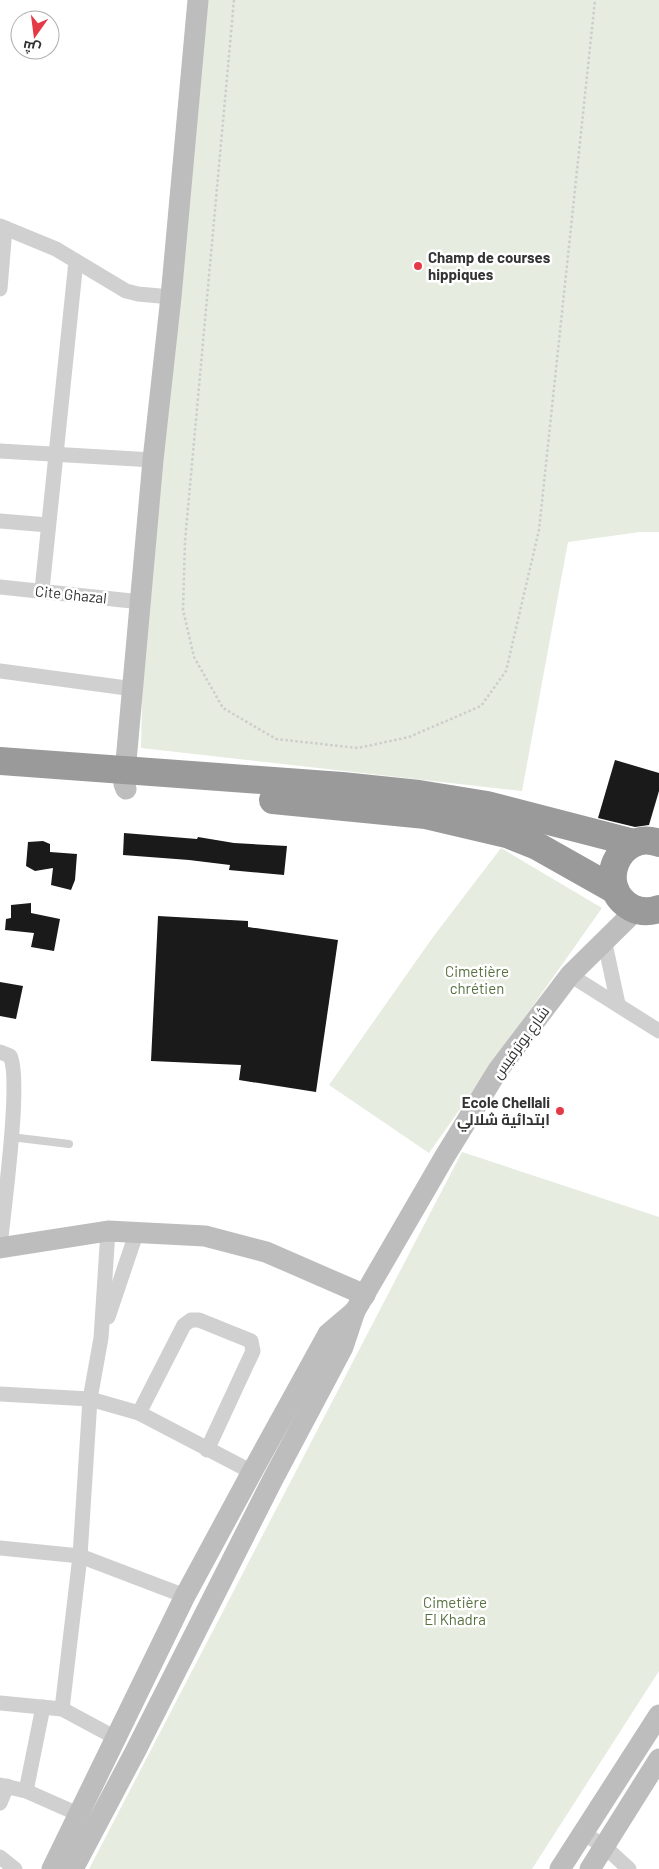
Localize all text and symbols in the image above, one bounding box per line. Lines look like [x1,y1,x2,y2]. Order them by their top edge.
north arrow [10,10,60,60]
text: ش [21,37,43,59]
place label: Champ de courses hippiques [428,248,551,283]
marker: Champ de courses hippiques [412,260,424,272]
street label: Cite Ghazal [34,581,108,607]
park label: Cimetière chrétien [445,962,509,997]
street label: شارع بوترفيس [488,1002,555,1084]
place label: Ecole Chellali ابتدائية شلالي [457,1093,550,1132]
marker: Ecole Chellali ابتدائية شلالي [554,1105,566,1117]
park label: Cimetière El Khadra [423,1593,487,1628]

